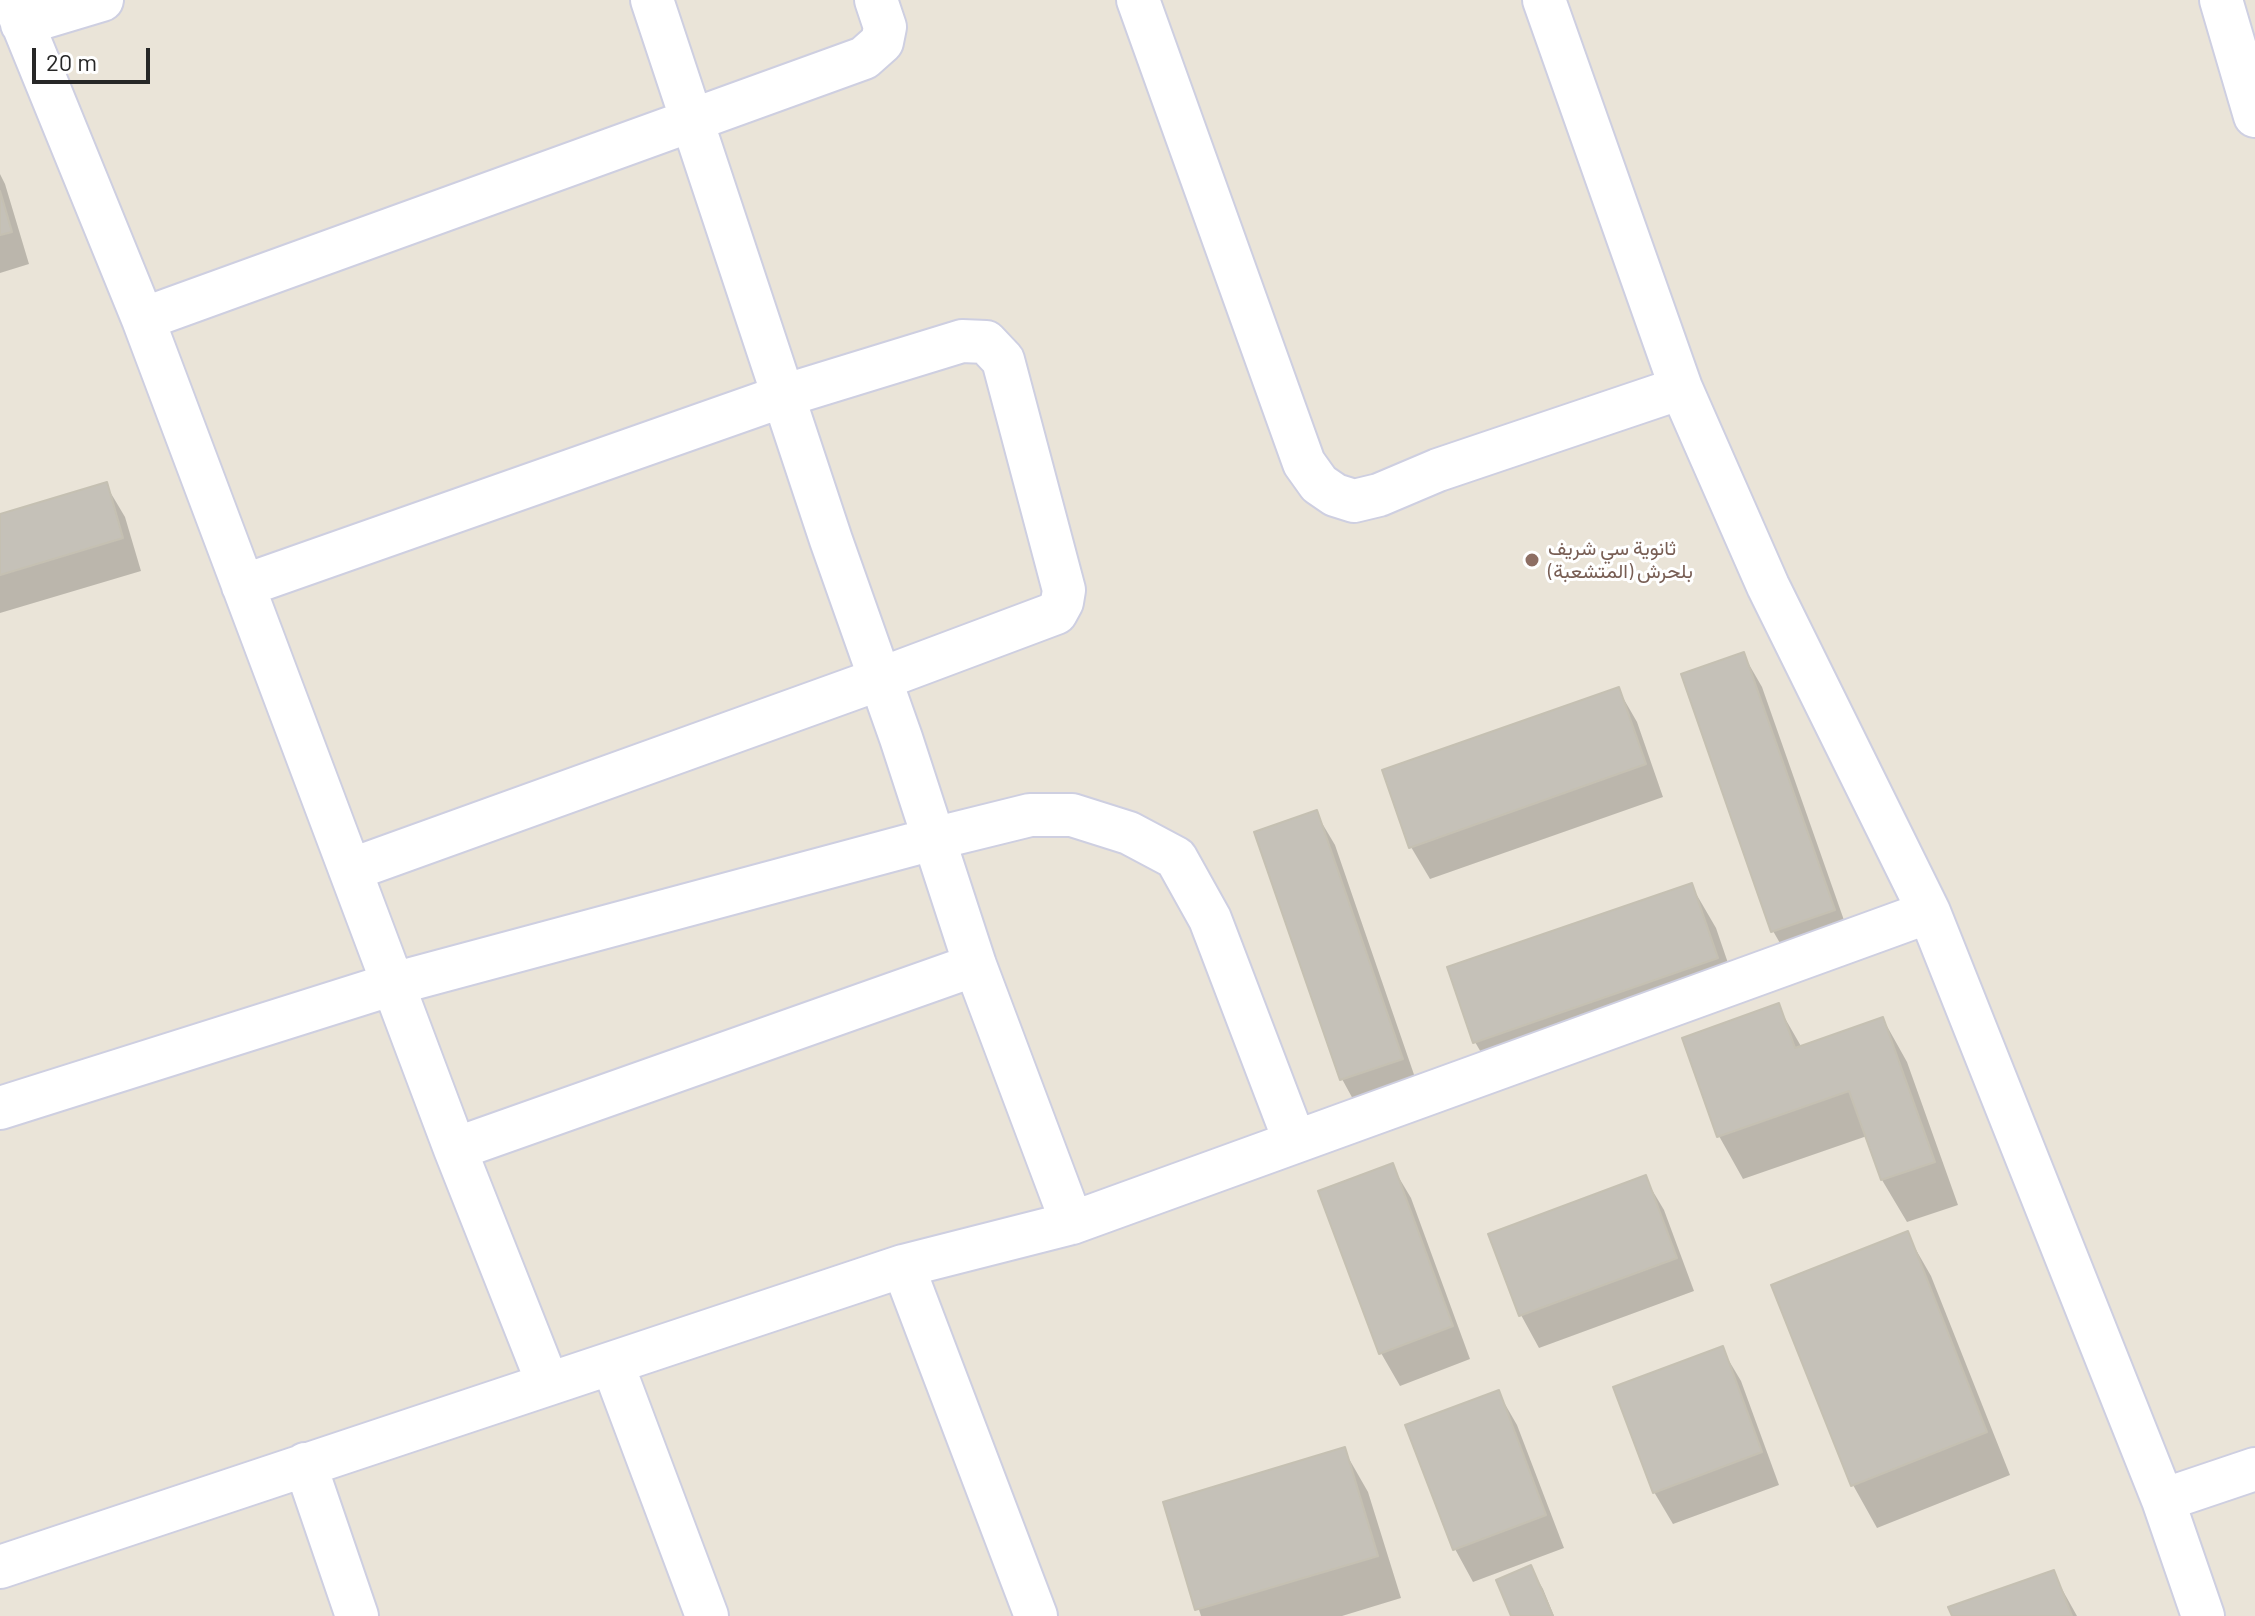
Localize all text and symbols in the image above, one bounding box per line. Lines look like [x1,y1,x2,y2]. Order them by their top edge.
scale bar [36,32,154,82]
text: 20 m [46,47,97,76]
place label: ثانوية سي شريف بلحرش (المتشعبة) [1548,536,1693,583]
marker: ثانوية سي شريف بلحرش (المتشعبة) [1523,551,1541,569]

